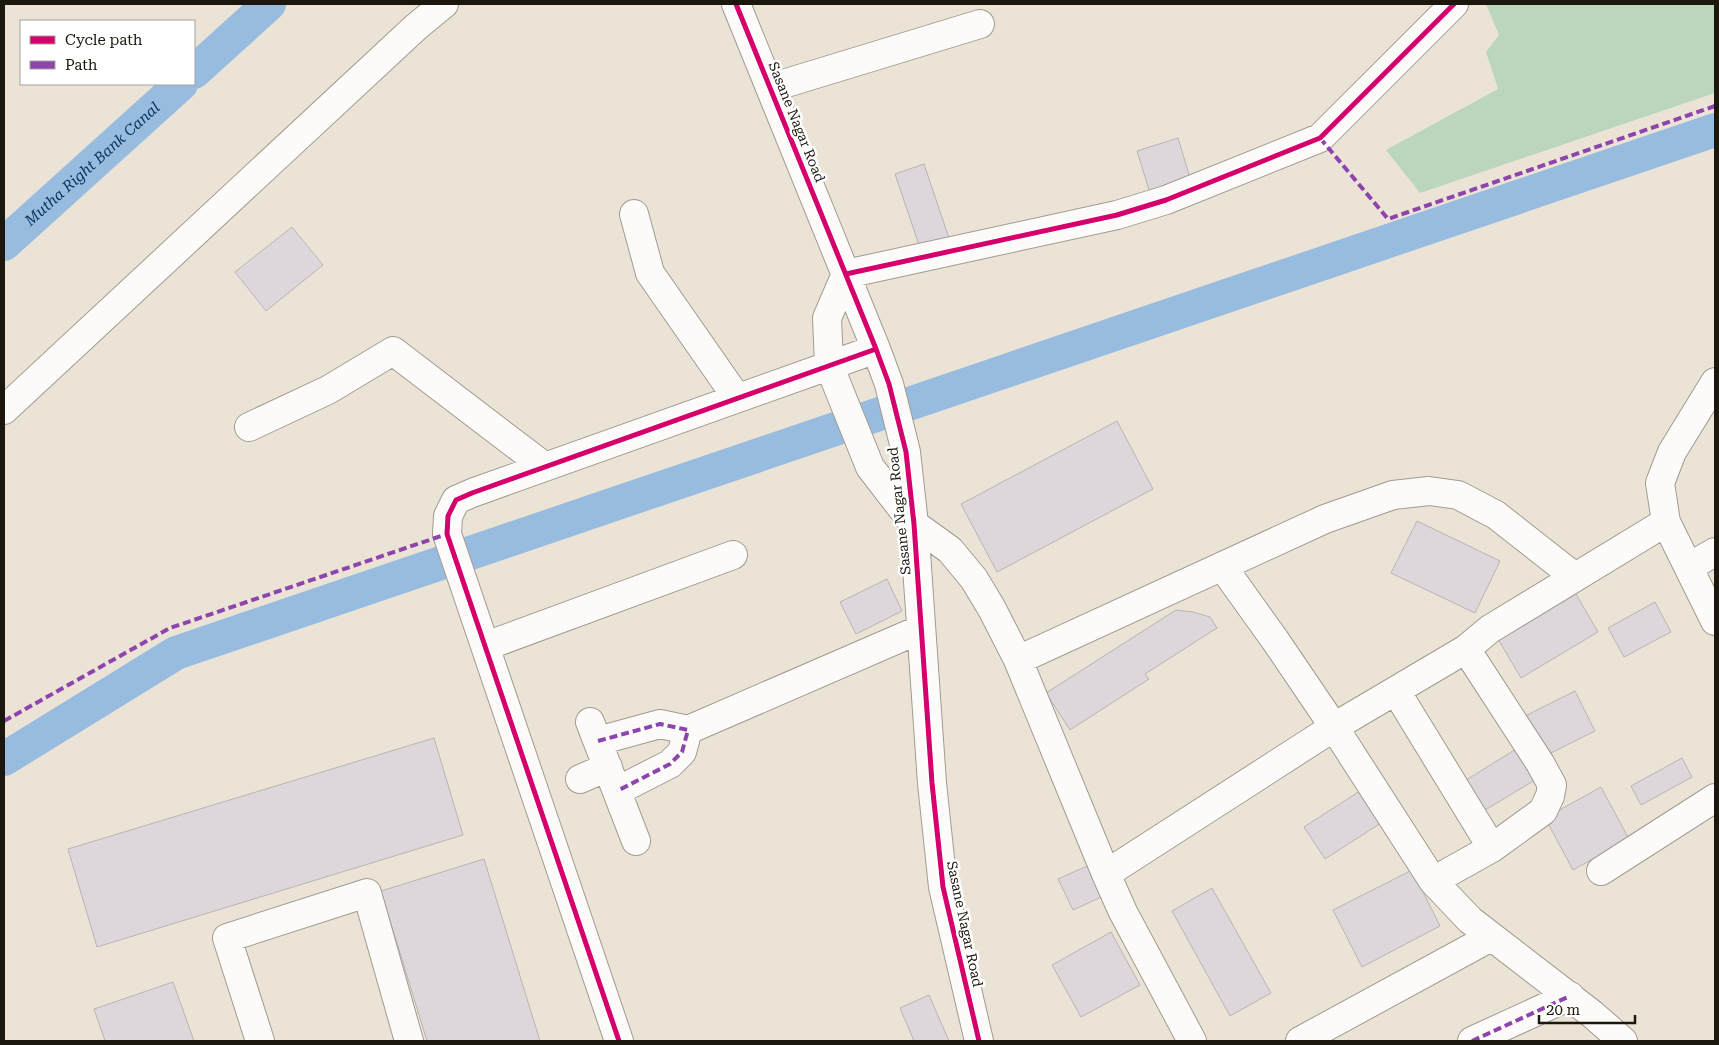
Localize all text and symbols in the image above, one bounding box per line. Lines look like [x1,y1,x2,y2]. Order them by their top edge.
legend [20,20,195,85]
text: Cycle path [65,31,143,49]
text: Path [65,56,98,74]
street label: Sasane Nagar Road [766,59,828,185]
water label: Mutha Right Bank Canal [20,98,164,231]
street label: Sasane Nagar Road [884,446,914,576]
street label: Sasane Nagar Road [944,860,986,988]
scale bar [1539,992,1635,1024]
text: 20 m [1546,1001,1581,1019]

